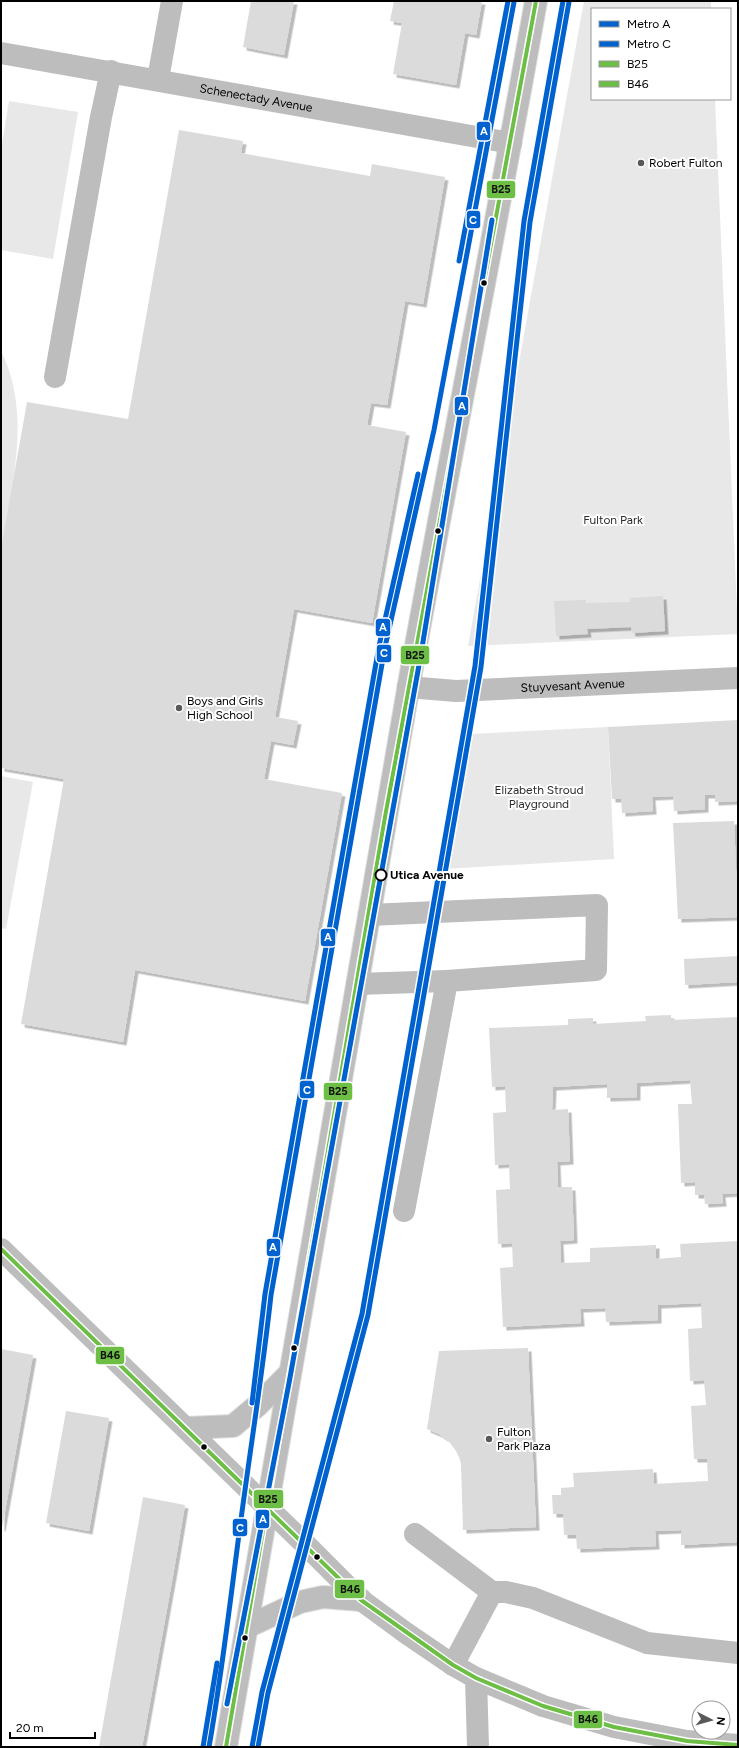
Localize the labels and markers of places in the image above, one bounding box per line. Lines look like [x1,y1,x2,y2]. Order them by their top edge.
place label: Robert Fulton [649,156,723,170]
marker: Robert Fulton [636,158,646,168]
unlabelled marker [479,278,489,288]
unlabelled marker [433,526,443,536]
place label: Boys and Girls High School [187,694,263,722]
marker: Boys and Girls High School [174,703,184,713]
marker: Utica Avenue [374,868,388,882]
place label: Utica Avenue [390,868,464,882]
unlabelled marker [289,1343,299,1353]
place label: Fulton Park Plaza [497,1425,551,1453]
marker: Fulton Park Plaza [484,1434,494,1444]
unlabelled marker [199,1442,209,1452]
unlabelled marker [312,1552,322,1562]
unlabelled marker [240,1633,250,1643]

